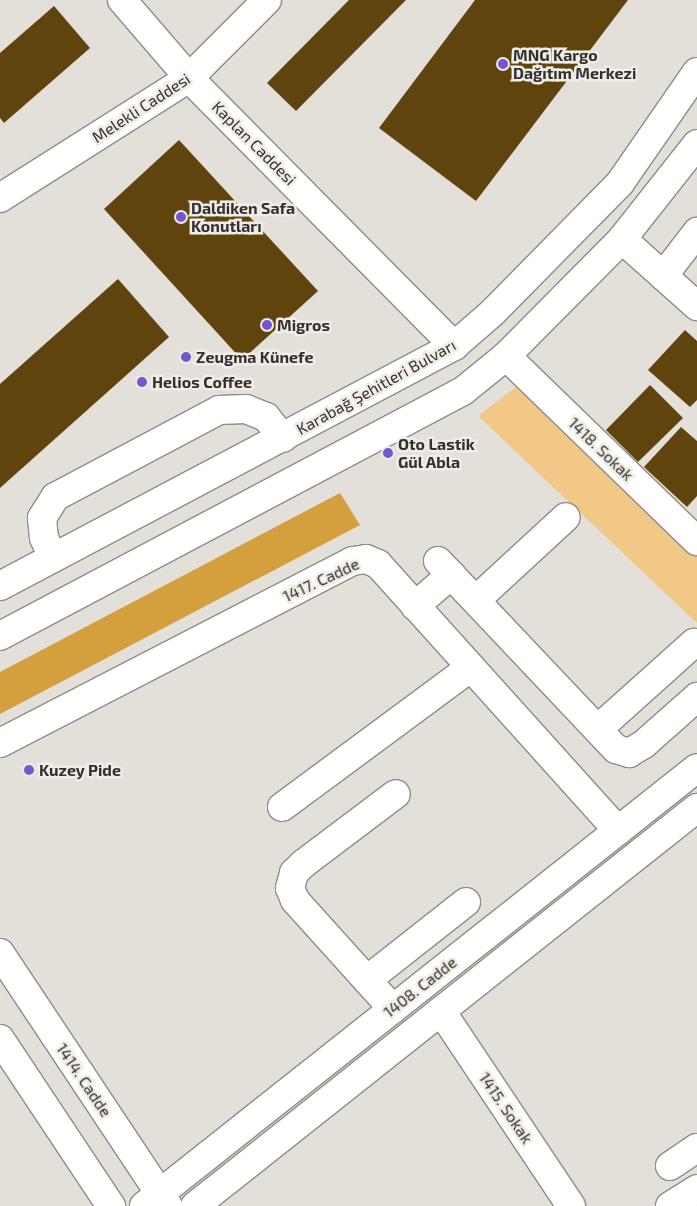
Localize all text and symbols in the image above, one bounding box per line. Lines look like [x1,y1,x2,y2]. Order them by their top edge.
place label: MNG Kargo Dağıtım Merkezi [513,45,636,83]
marker: MNG Kargo Dağıtım Merkezi [497,58,509,70]
street label: Melekli Caddesi [88,69,194,147]
street label: Kaplan Caddesi [208,97,300,189]
place label: Daldiken Safa Konutları [191,198,295,236]
marker: Daldiken Safa Konutları [175,211,187,223]
place label: Migros [277,315,330,335]
marker: Migros [261,319,273,331]
street label: Karabağ Şehitleri Bulvarı [293,335,459,439]
place label: Zeugma Künefe [196,347,313,367]
marker: Zeugma Künefe [180,351,192,363]
place label: Helios Coffee [152,372,252,392]
marker: Helios Coffee [136,376,148,388]
street label: 1418. Sokak [565,413,637,485]
place label: Oto Lastik Gül Abla [398,434,475,472]
marker: Oto Lastik Gül Abla [382,447,394,459]
street label: 1417. Cadde [280,554,362,606]
place label: Kuzey Pide [39,760,121,780]
marker: Kuzey Pide [23,764,35,776]
street label: 1408. Cadde [380,952,460,1022]
street label: 1414. Cadde [52,1040,116,1120]
street label: 1415. Sokak [475,1069,537,1147]

